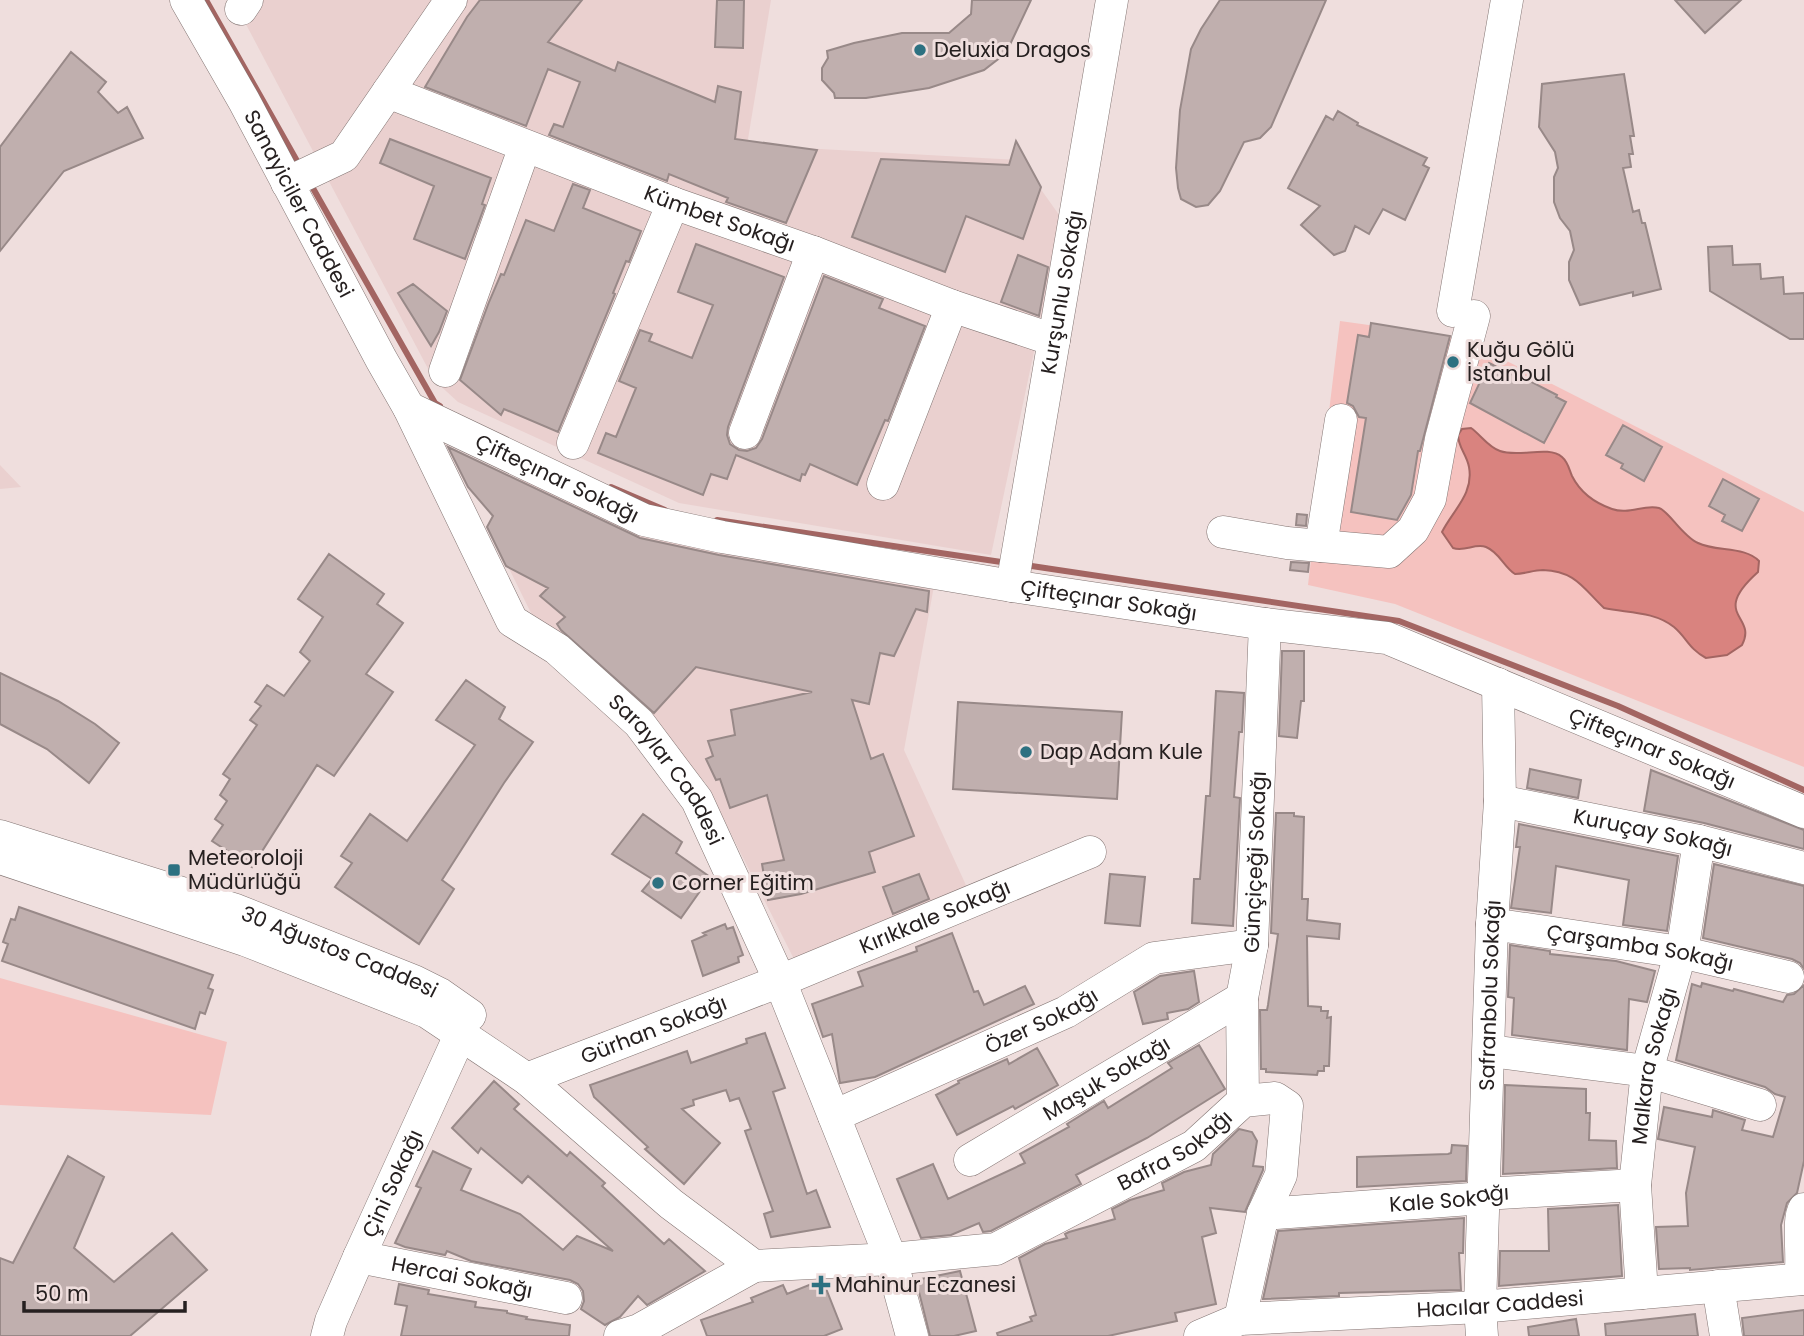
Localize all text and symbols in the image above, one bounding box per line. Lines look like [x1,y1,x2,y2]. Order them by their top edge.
place label: Deluxia Dragos [934,35,1091,64]
marker: Deluxia Dragos [912,42,928,58]
street label: Sanayiciler Caddesi [237,105,361,303]
street label: Kümbet Sokağı [640,178,799,259]
street label: Kurşunlu Sokağı [1033,208,1090,377]
place label: Kuğu Gölü İstanbul [1467,335,1575,388]
marker: Kuğu Gölü İstanbul [1445,354,1461,370]
street label: Çifteçınar Sokağı [471,427,644,530]
street label: Çifteçınar Sokağı [1018,572,1199,628]
street label: Saraylar Caddesi [602,687,731,850]
street label: Çifteçınar Sokağı [1564,700,1740,796]
place label: Dap Adam Kule [1040,737,1203,766]
marker: Dap Adam Kule [1018,744,1034,760]
street label: Günçiçeği Sokağı [1237,770,1273,954]
street label: Kuruçay Sokağı [1571,801,1736,863]
place label: Meteoroloji Müdürlüğü [188,843,303,896]
marker: Meteoroloji Müdürlüğü [166,862,182,878]
place label: Corner Eğitim [672,868,814,897]
street label: Kırıkkale Sokağı [855,872,1014,960]
marker: Corner Eğitim [650,875,666,891]
street label: 30 Ağustos Caddesi [237,899,443,1005]
street label: Safranbolu Sokağı [1472,899,1508,1091]
street label: Çarşamba Sokağı [1545,917,1737,978]
street label: Özer Sokağı [980,981,1103,1061]
street label: Malkara Sokağı [1624,984,1684,1146]
street label: Gürhan Sokağı [576,988,731,1071]
street label: Maşuk Sokağı [1037,1029,1175,1127]
street label: Bafra Sokağı [1112,1103,1238,1197]
street label: Çini Sokağı [355,1125,429,1242]
street label: Kale Sokağı [1388,1178,1510,1219]
street label: Hercai Sokağı [389,1249,535,1305]
scale bar [24,1270,186,1314]
place label: Mahinur Eczanesi [835,1270,1016,1299]
marker: Mahinur Eczanesi [813,1277,829,1293]
text: 50 m [35,1279,89,1308]
street label: Hacılar Caddesi [1416,1283,1585,1324]

